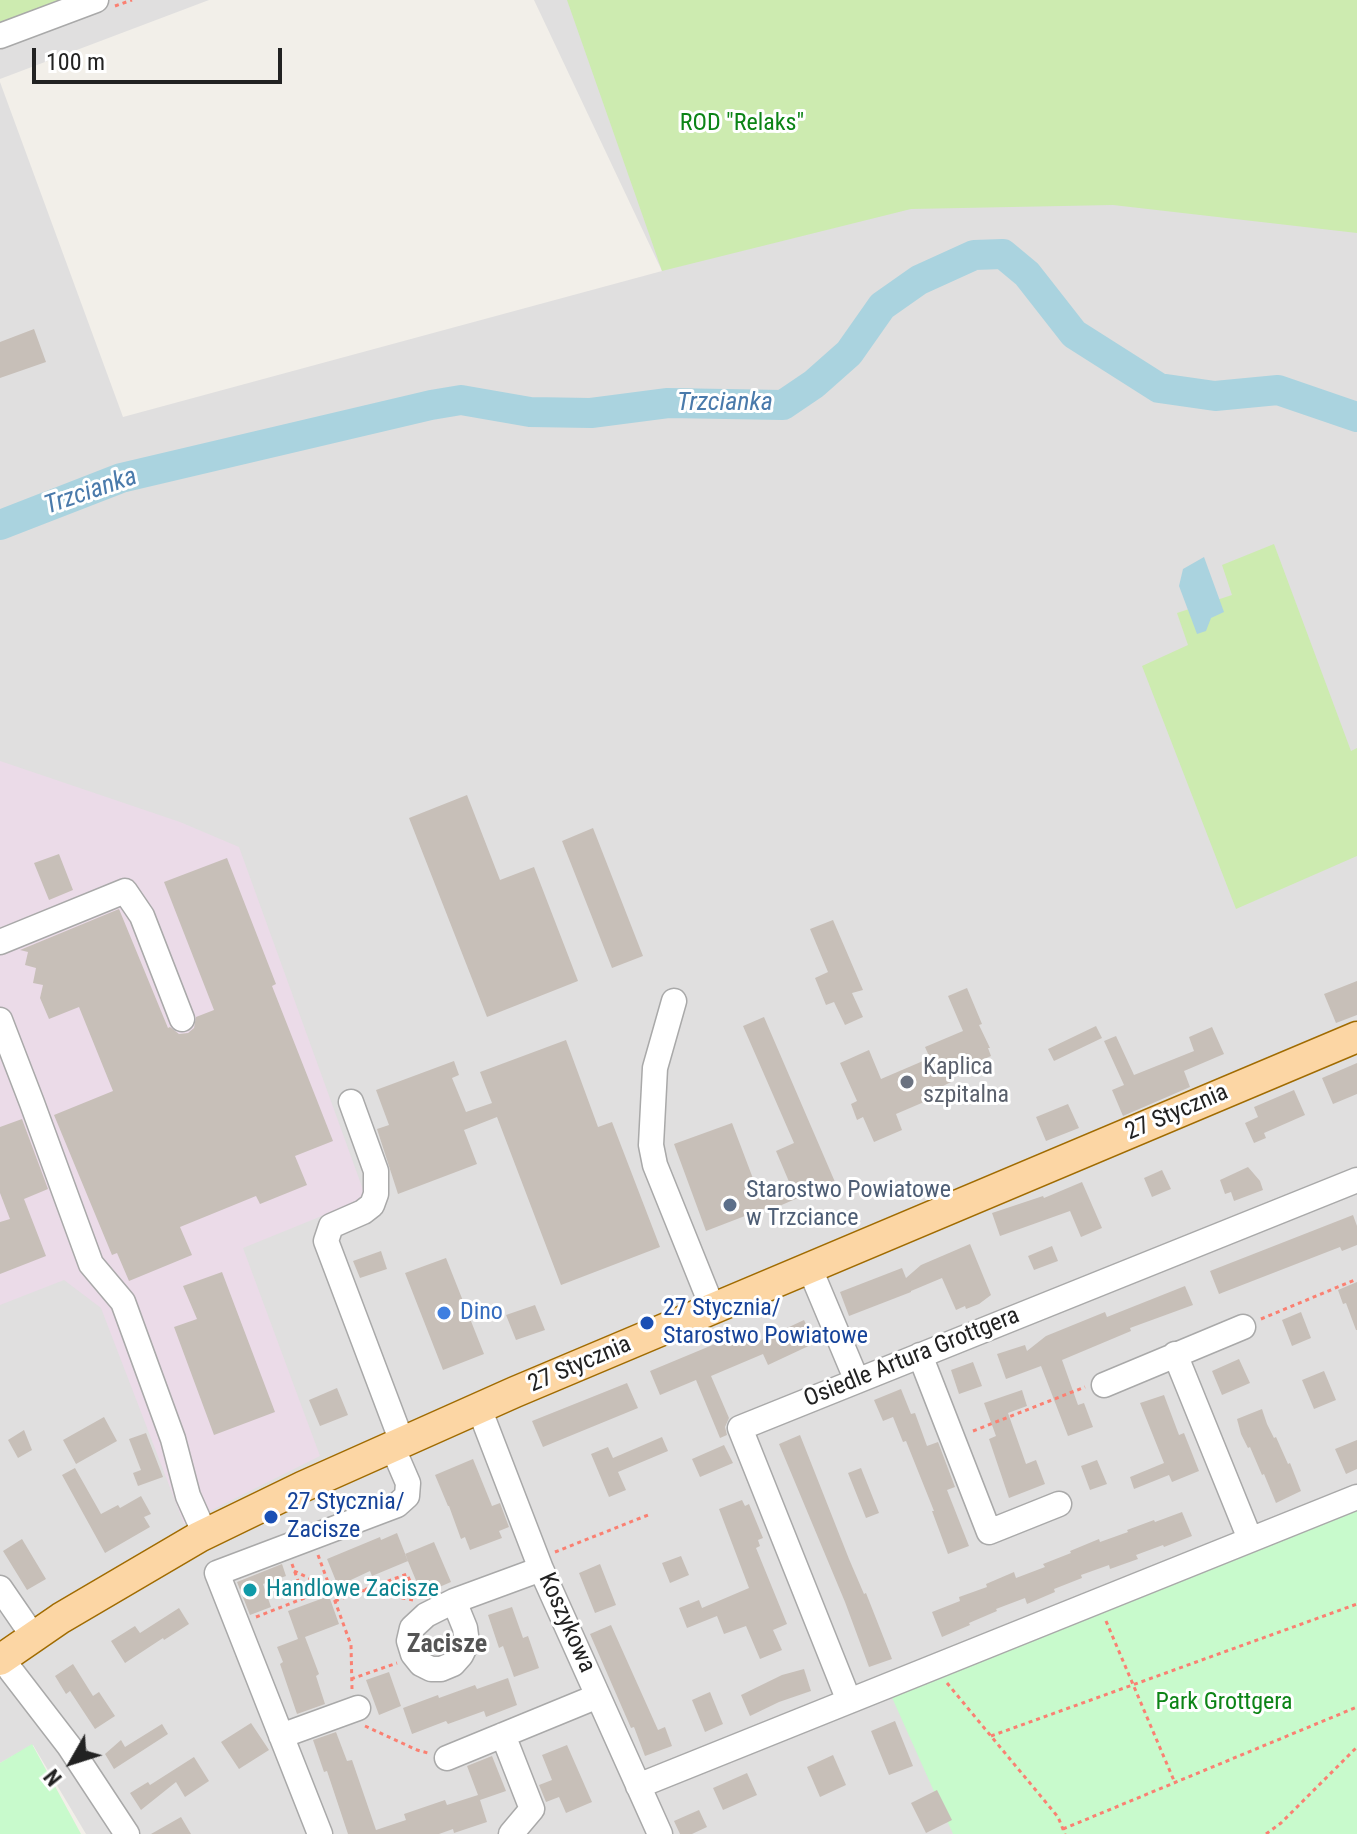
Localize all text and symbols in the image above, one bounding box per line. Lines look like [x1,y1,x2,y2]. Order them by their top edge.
scale bar [36,32,286,82]
text: 100 m [46,48,105,76]
park label: ROD "Relaks" [680,110,804,138]
water label: Trzcianka [677,387,773,419]
water label: Trzcianka [41,462,141,522]
place label: Kaplica szpitalna [923,1054,1009,1110]
marker: Kaplica szpitalna [898,1073,916,1091]
street label: 27 Stycznia [1121,1078,1233,1148]
place label: Starostwo Powiatowe w Trzciance [746,1177,951,1233]
marker: Starostwo Powiatowe w Trzciance [721,1196,739,1214]
place label: 27 Stycznia/ Starostwo Powiatowe [663,1295,868,1351]
place label: Dino [460,1299,503,1327]
street label: Osiedle Artura Grottgera [800,1302,1024,1414]
marker: Dino [435,1304,453,1322]
marker: 27 Stycznia/ Starostwo Powiatowe [638,1314,656,1332]
street label: 27 Stycznia [524,1330,636,1400]
place label: 27 Stycznia/ Zacisze [287,1489,405,1545]
marker: 27 Stycznia/ Zacisze [262,1508,280,1526]
street label: Koszykowa [531,1569,601,1677]
place label: Handlowe Zacisze [266,1576,439,1604]
marker: Handlowe Zacisze [241,1581,259,1599]
district label: Zacisze [407,1629,487,1661]
park label: Park Grottgera [1155,1689,1293,1717]
north arrow [32,1722,112,1802]
text: N [39,1764,67,1791]

